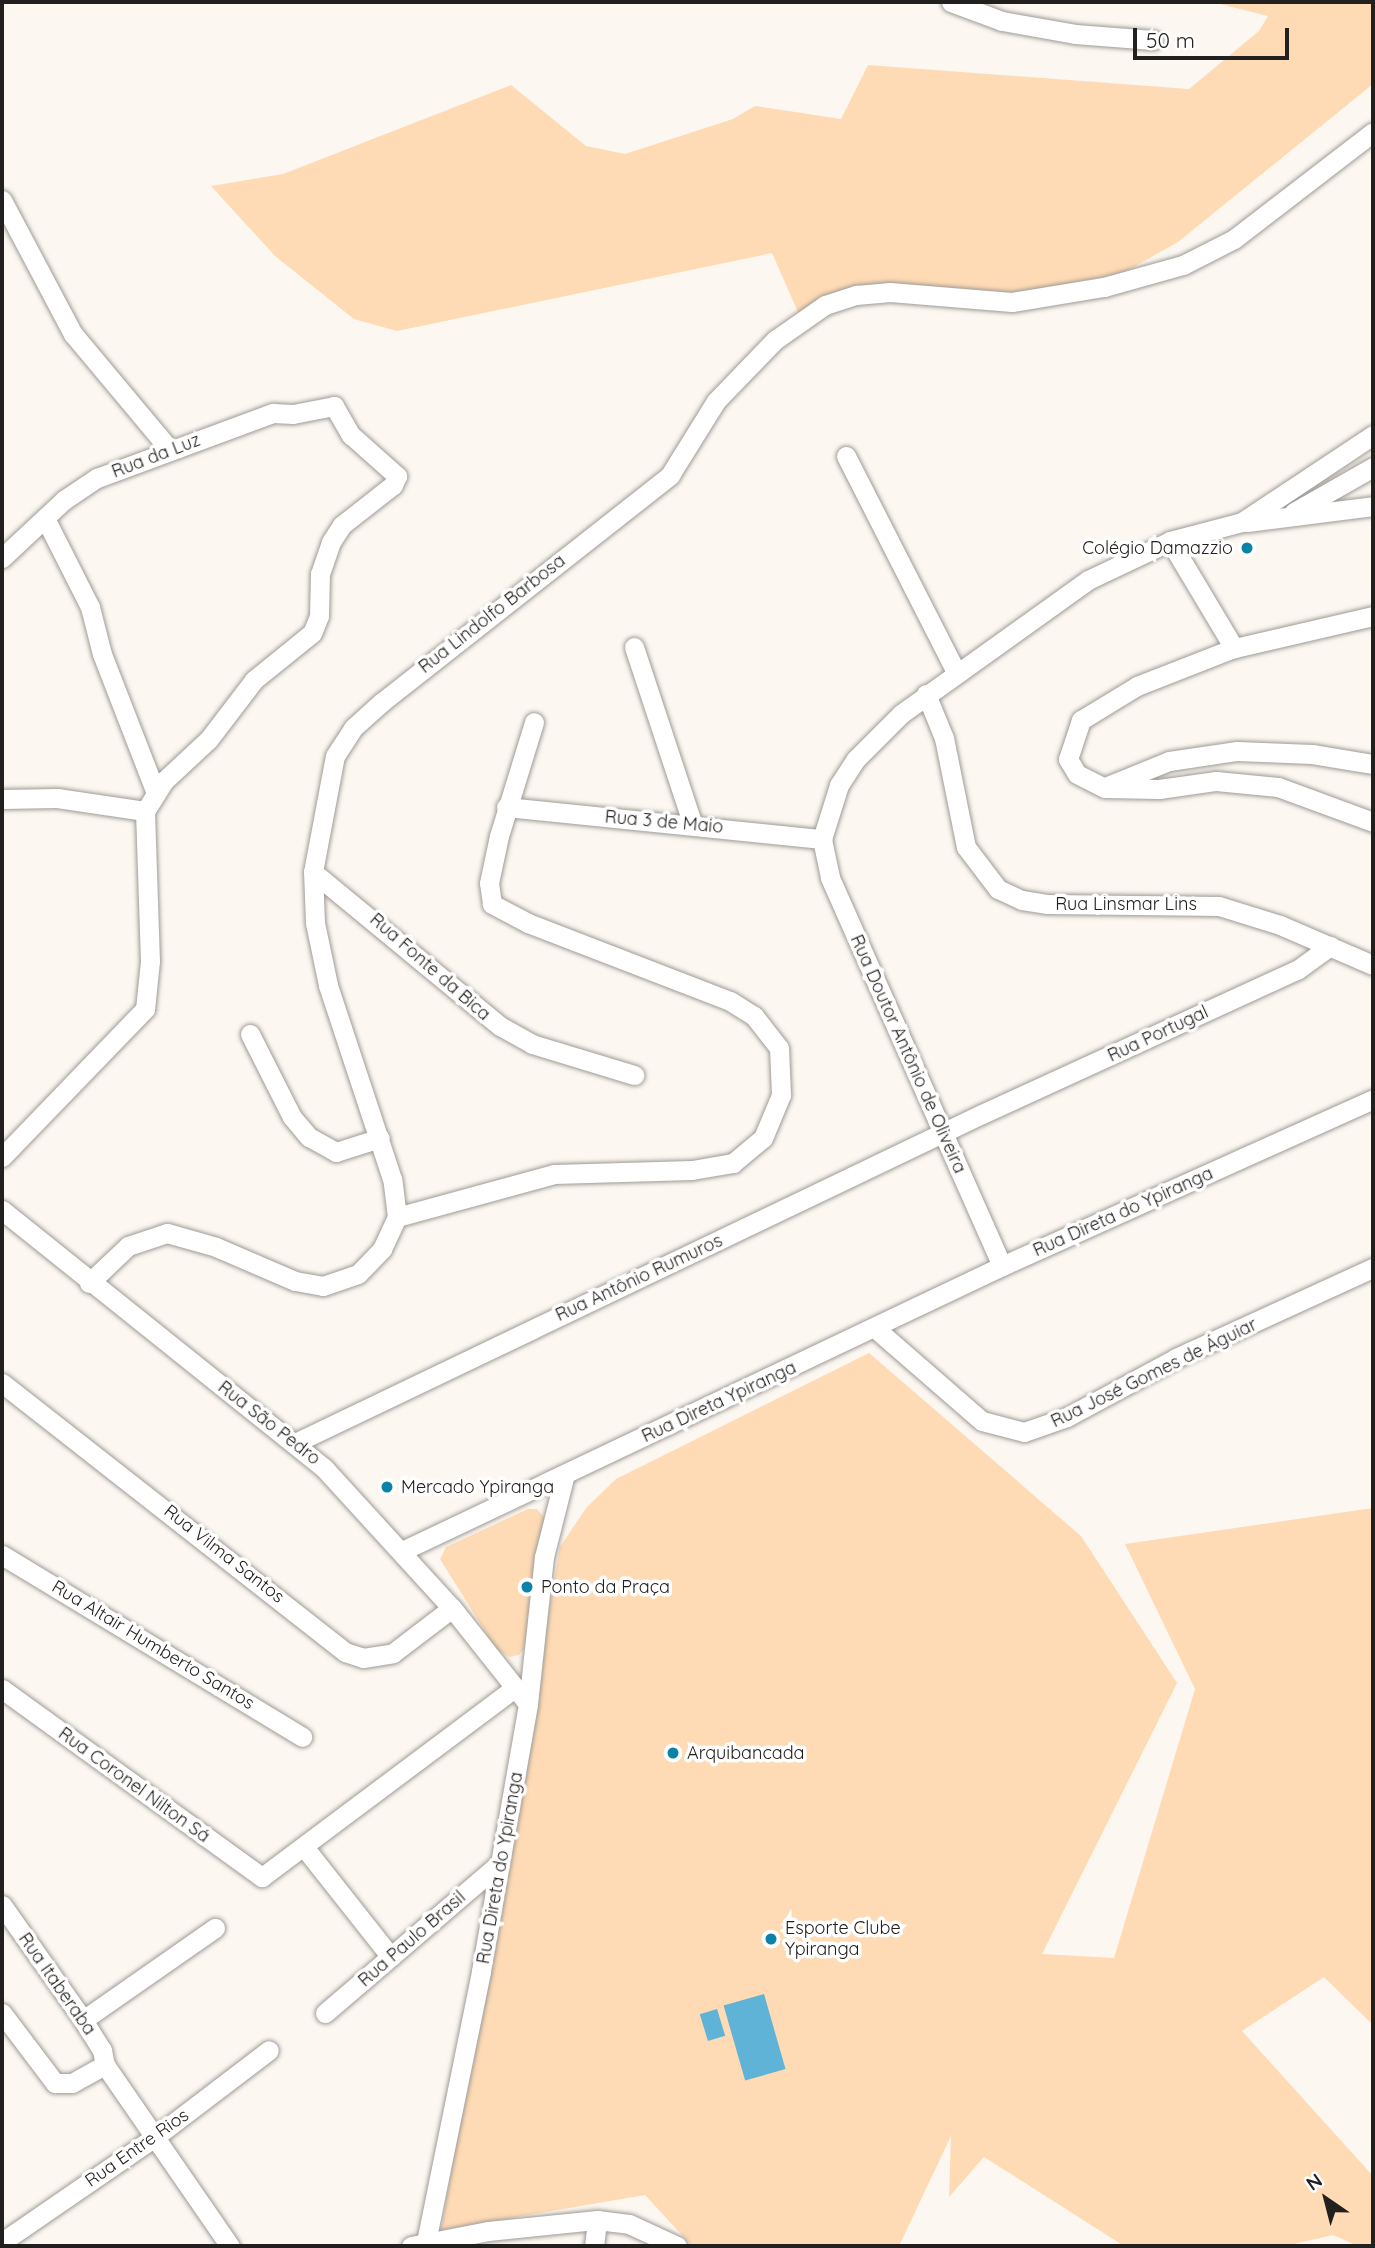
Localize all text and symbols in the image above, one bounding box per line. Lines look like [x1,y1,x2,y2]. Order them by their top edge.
scale bar [1137,14,1293,58]
text: 50 m [1146,27,1195,53]
street label: Rua da Luz [109,429,203,483]
place label: Colégio Damazzio [1082,537,1233,559]
marker: Colégio Damazzio [1239,540,1255,556]
street label: Rua Lindolfo Barbosa [414,550,570,678]
street label: Rua 3 de Maio [604,806,724,838]
street label: Rua Linsmar Lins [1055,893,1197,915]
street label: Rua Fonte da Bica [365,909,495,1025]
street label: Rua Doutor Antônio de Oliveira [846,931,970,1177]
street label: Rua Portugal [1104,1001,1212,1067]
street label: Rua Direta do Ypiranga [1030,1163,1216,1261]
street label: Rua Antônio Rumuros [552,1230,726,1326]
street label: Rua José Gomes de Águiar [1047,1314,1261,1432]
street label: Rua Direta Ypiranga [638,1357,800,1447]
street label: Rua São Pedro [214,1376,324,1470]
place label: Mercado Ypiranga [401,1476,554,1498]
marker: Mercado Ypiranga [379,1479,395,1495]
street label: Rua Vilma Santos [159,1500,289,1608]
street label: Rua Altair Humberto Santos [48,1576,258,1714]
place label: Ponto da Praça [541,1576,670,1598]
marker: Ponto da Praça [519,1579,535,1595]
street label: Rua Coronel Nilton Sá [54,1723,214,1847]
place label: Arquibancada [687,1742,804,1764]
marker: Arquibancada [665,1745,681,1761]
street label: Rua Direta do Ypiranga [472,1770,528,1966]
street label: Rua Paulo Brasil [354,1887,470,1991]
place label: Esporte Clube Ypiranga [785,1918,901,1960]
street label: Rua Itaberaba [14,1929,100,2039]
marker: Esporte Clube Ypiranga [763,1931,779,1947]
street label: Rua Entre Rios [81,2104,193,2192]
north arrow [1291,2164,1361,2234]
text: N [1301,2168,1327,2196]

